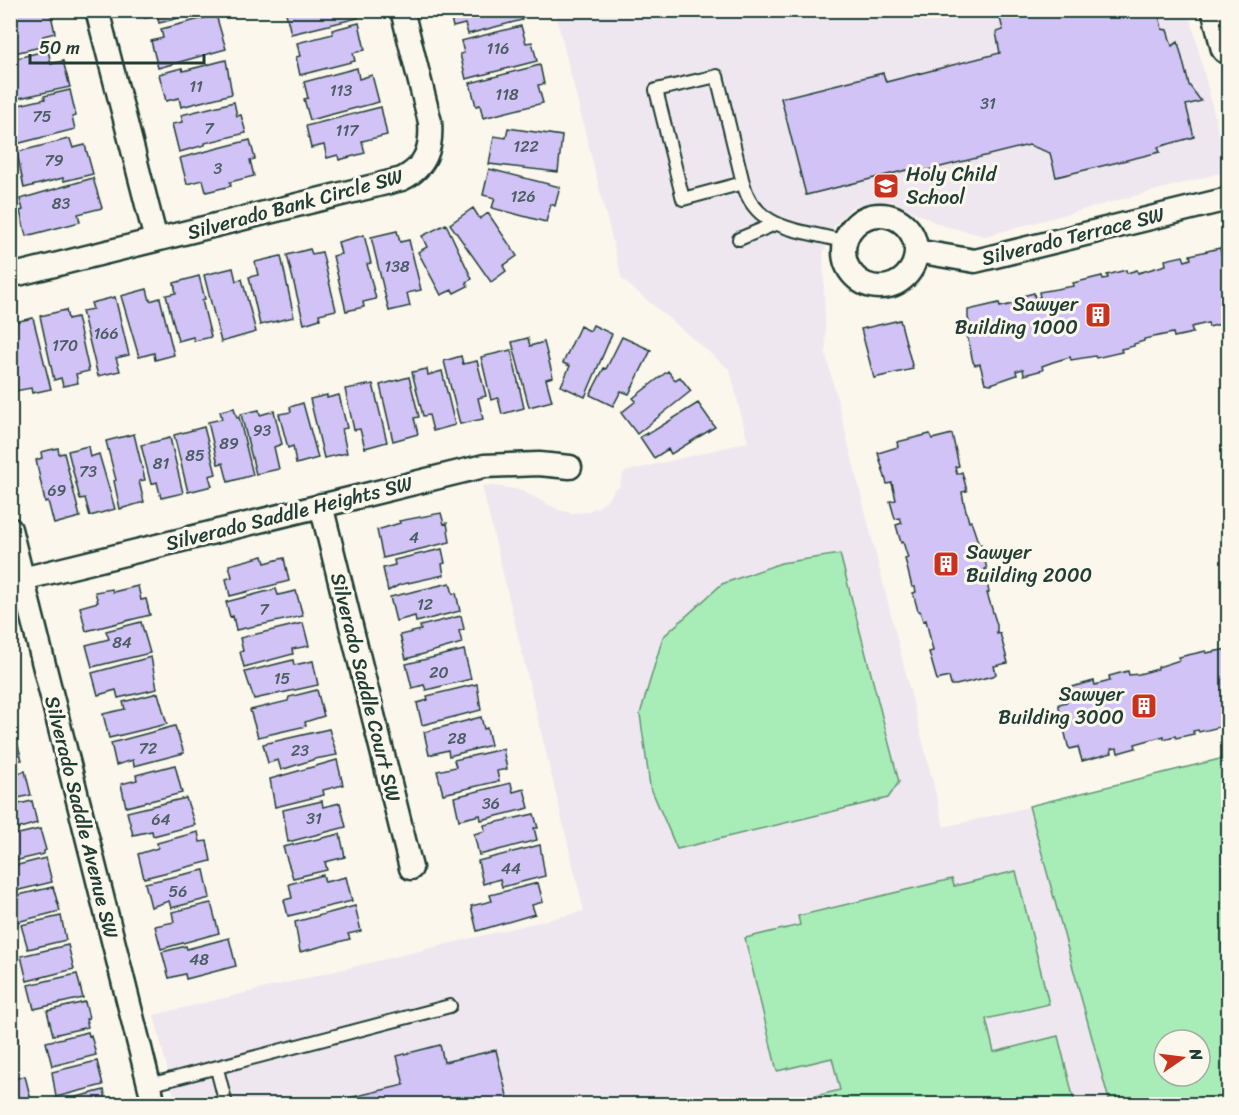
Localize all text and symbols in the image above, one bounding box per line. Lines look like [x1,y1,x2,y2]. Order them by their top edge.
scale bar [30,27,204,65]
text: 50 m [39,32,80,64]
house number: 116 [487,34,509,63]
house number: 11 [189,72,203,101]
house number: 113 [330,76,352,105]
house number: 118 [495,80,519,109]
house number: 31 [980,89,996,118]
house number: 75 [33,102,52,131]
house number: 7 [204,114,214,143]
house number: 117 [336,116,359,145]
house number: 122 [513,132,539,161]
house number: 79 [45,146,64,175]
house number: 3 [214,154,223,183]
place label: Holy Child School [906,157,998,215]
street label: Silverado Bank Circle SW [183,159,407,250]
school or university icon: Holy Child School [871,171,901,201]
house number: 126 [510,182,536,211]
house number: 83 [52,189,70,218]
street label: Silverado Terrace SW [978,197,1168,276]
house number: 138 [384,252,410,281]
place label: Sawyer Building 1000 [955,287,1079,345]
building icon: Sawyer Building 1000 [1083,300,1113,330]
house number: 166 [93,319,119,348]
house number: 170 [52,331,78,360]
house number: 93 [253,416,272,445]
house number: 89 [219,429,239,458]
house number: 85 [185,441,205,470]
house number: 81 [153,449,169,478]
house number: 73 [79,457,97,486]
street label: Silverado Saddle Heights SW [162,466,417,561]
house number: 69 [48,476,67,505]
house number: 4 [409,523,419,552]
place label: Sawyer Building 2000 [966,535,1092,593]
building icon: Sawyer Building 2000 [931,549,961,579]
street label: Silverado Saddle Court SW [320,569,411,805]
house number: 12 [417,590,433,619]
house number: 7 [259,595,269,624]
house number: 84 [112,628,132,657]
house number: 20 [429,658,449,687]
house number: 15 [274,664,291,693]
place label: Sawyer Building 3000 [998,677,1125,735]
building icon: Sawyer Building 3000 [1129,691,1159,721]
street label: Silverado Saddle Avenue SW [34,692,129,942]
house number: 28 [448,724,467,753]
house number: 72 [139,734,157,763]
house number: 23 [291,736,309,765]
house number: 36 [482,789,500,818]
house number: 31 [306,804,322,833]
house number: 64 [151,805,171,834]
house number: 44 [501,854,521,883]
house number: 56 [169,877,187,906]
house number: 48 [189,945,209,974]
north arrow [1152,1028,1212,1088]
text: N [1180,1045,1212,1064]

